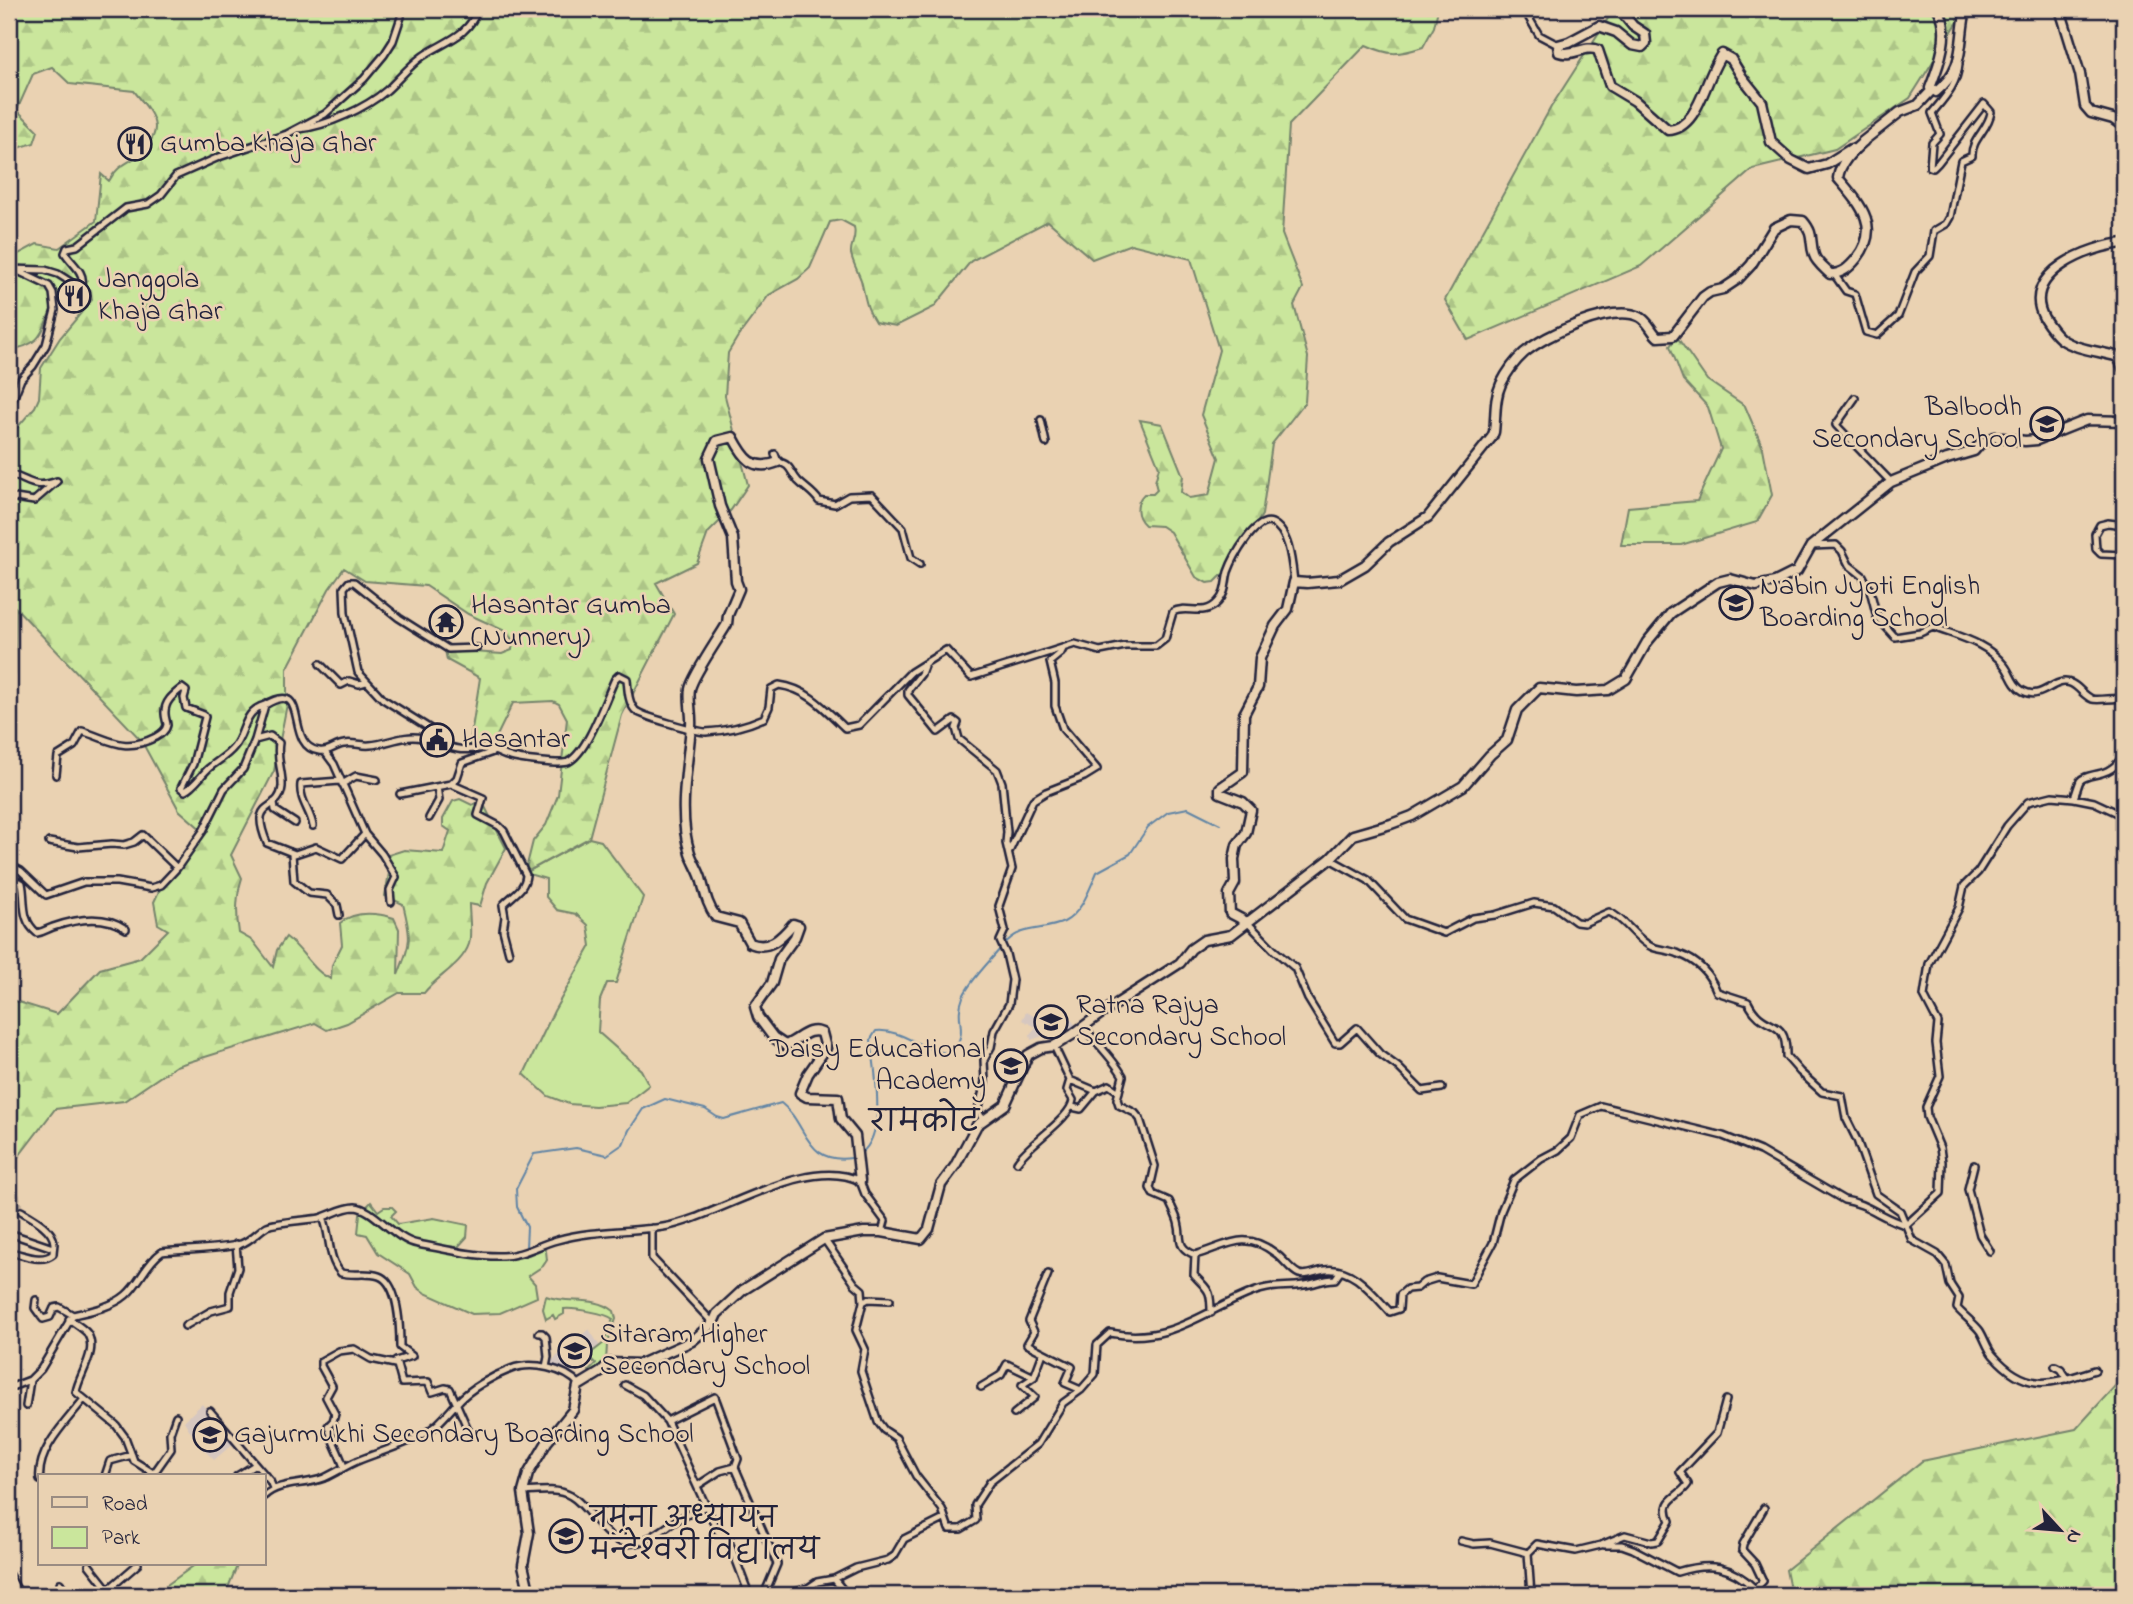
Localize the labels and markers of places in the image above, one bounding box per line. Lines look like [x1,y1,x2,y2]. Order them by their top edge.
place label: Gumba Khaja Ghar [160,124,377,165]
restaurant icon: Gumba Khaja Ghar [116,125,154,163]
place label: Janggola Khaja Ghar [98,260,223,333]
restaurant icon: Janggola Khaja Ghar [55,277,93,315]
place label: Balbodh Secondary School [1812,388,2022,461]
school or university icon: Balbodh Secondary School [2028,405,2066,443]
place label: Nabin Jyoti English Boarding School [1759,567,1980,640]
school or university icon: Nabin Jyoti English Boarding School [1717,584,1755,622]
place label: Hasantar Gumba (Nunnery) [471,586,671,659]
temple icon: Hasantar Gumba (Nunnery) [427,603,465,641]
place label: Hasantar [462,720,570,761]
public building icon: Hasantar [418,721,456,759]
place label: Ratna Rajya Secondary School [1076,986,1286,1059]
school or university icon: Ratna Rajya Secondary School [1032,1003,1070,1041]
place label: Daisy Educational Academy [769,1030,986,1103]
school or university icon: Daisy Educational Academy [992,1047,1030,1085]
place label: Sitaram Higher Secondary School [600,1315,810,1388]
school or university icon: Sitaram Higher Secondary School [556,1332,594,1370]
place label: Gajurmukhi Secondary Boarding School [234,1415,694,1456]
school or university icon: Gajurmukhi Secondary Boarding School [191,1416,229,1454]
place label: नमुना अध्यायन मन्टेश्वरी विद्यालय [588,1500,821,1573]
school or university icon: नमुना अध्यायन मन्टेश्वरी विद्यालय [547,1517,585,1555]

